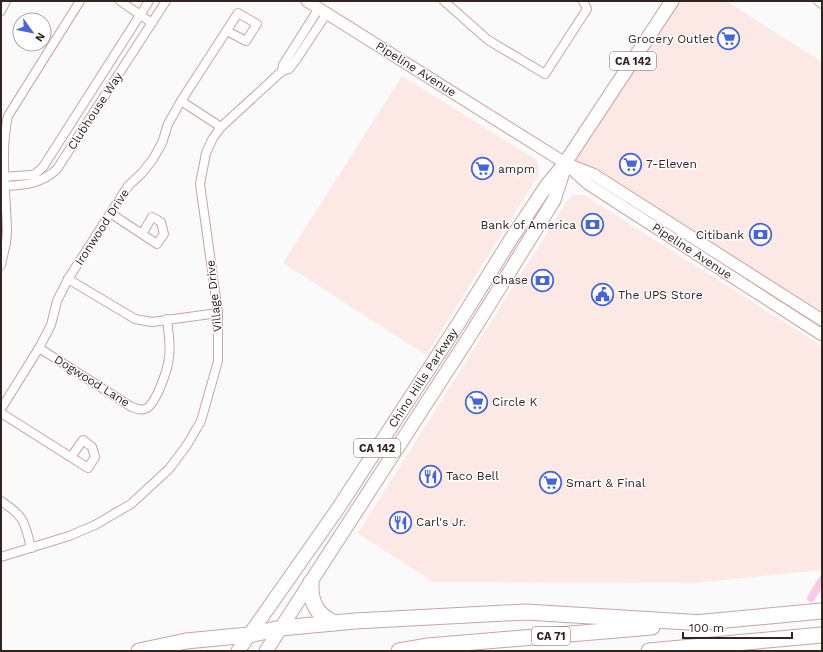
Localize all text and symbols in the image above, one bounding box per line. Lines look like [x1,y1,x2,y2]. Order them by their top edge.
north arrow [12,12,52,52]
supermarket icon: Grocery Outlet [716,26,742,52]
text: N [32,30,48,44]
place label: Grocery Outlet [628,32,714,46]
street label: Pipeline Avenue [373,39,459,99]
road number: CA 142 [610,52,656,70]
street label: Clubhouse Way [65,69,126,152]
supermarket icon: 7-Eleven [617,151,643,177]
supermarket icon: ampm [470,156,496,182]
place label: 7-Eleven [646,157,697,171]
place label: ampm [498,162,535,176]
street label: Ironwood Drive [72,186,132,268]
bank icon: Bank of America [579,212,605,238]
place label: Bank of America [480,218,576,232]
street label: Pipeline Avenue [650,220,735,282]
bank icon: Citibank [747,222,773,248]
place label: Citibank [696,228,744,242]
street label: Village Drive [203,259,225,333]
bank icon: Chase [530,267,556,293]
place label: Chase [492,273,528,287]
public building icon: The UPS Store [590,282,616,308]
place label: The UPS Store [618,288,703,302]
street label: Chino Hills Parkway [386,325,461,430]
street label: Dogwood Lane [52,352,132,410]
supermarket icon: Circle K [463,389,489,415]
place label: Circle K [492,395,538,409]
road number: CA 142 [354,439,400,457]
restaurant icon: Taco Bell [417,463,443,489]
place label: Taco Bell [446,469,499,483]
supermarket icon: Smart & Final [537,470,563,496]
place label: Smart & Final [566,476,646,490]
restaurant icon: Carl's Jr. [387,509,413,535]
place label: Carl's Jr. [416,515,466,529]
scale bar [683,614,792,640]
text: 100 m [689,621,724,635]
road number: CA 71 [532,627,570,645]

